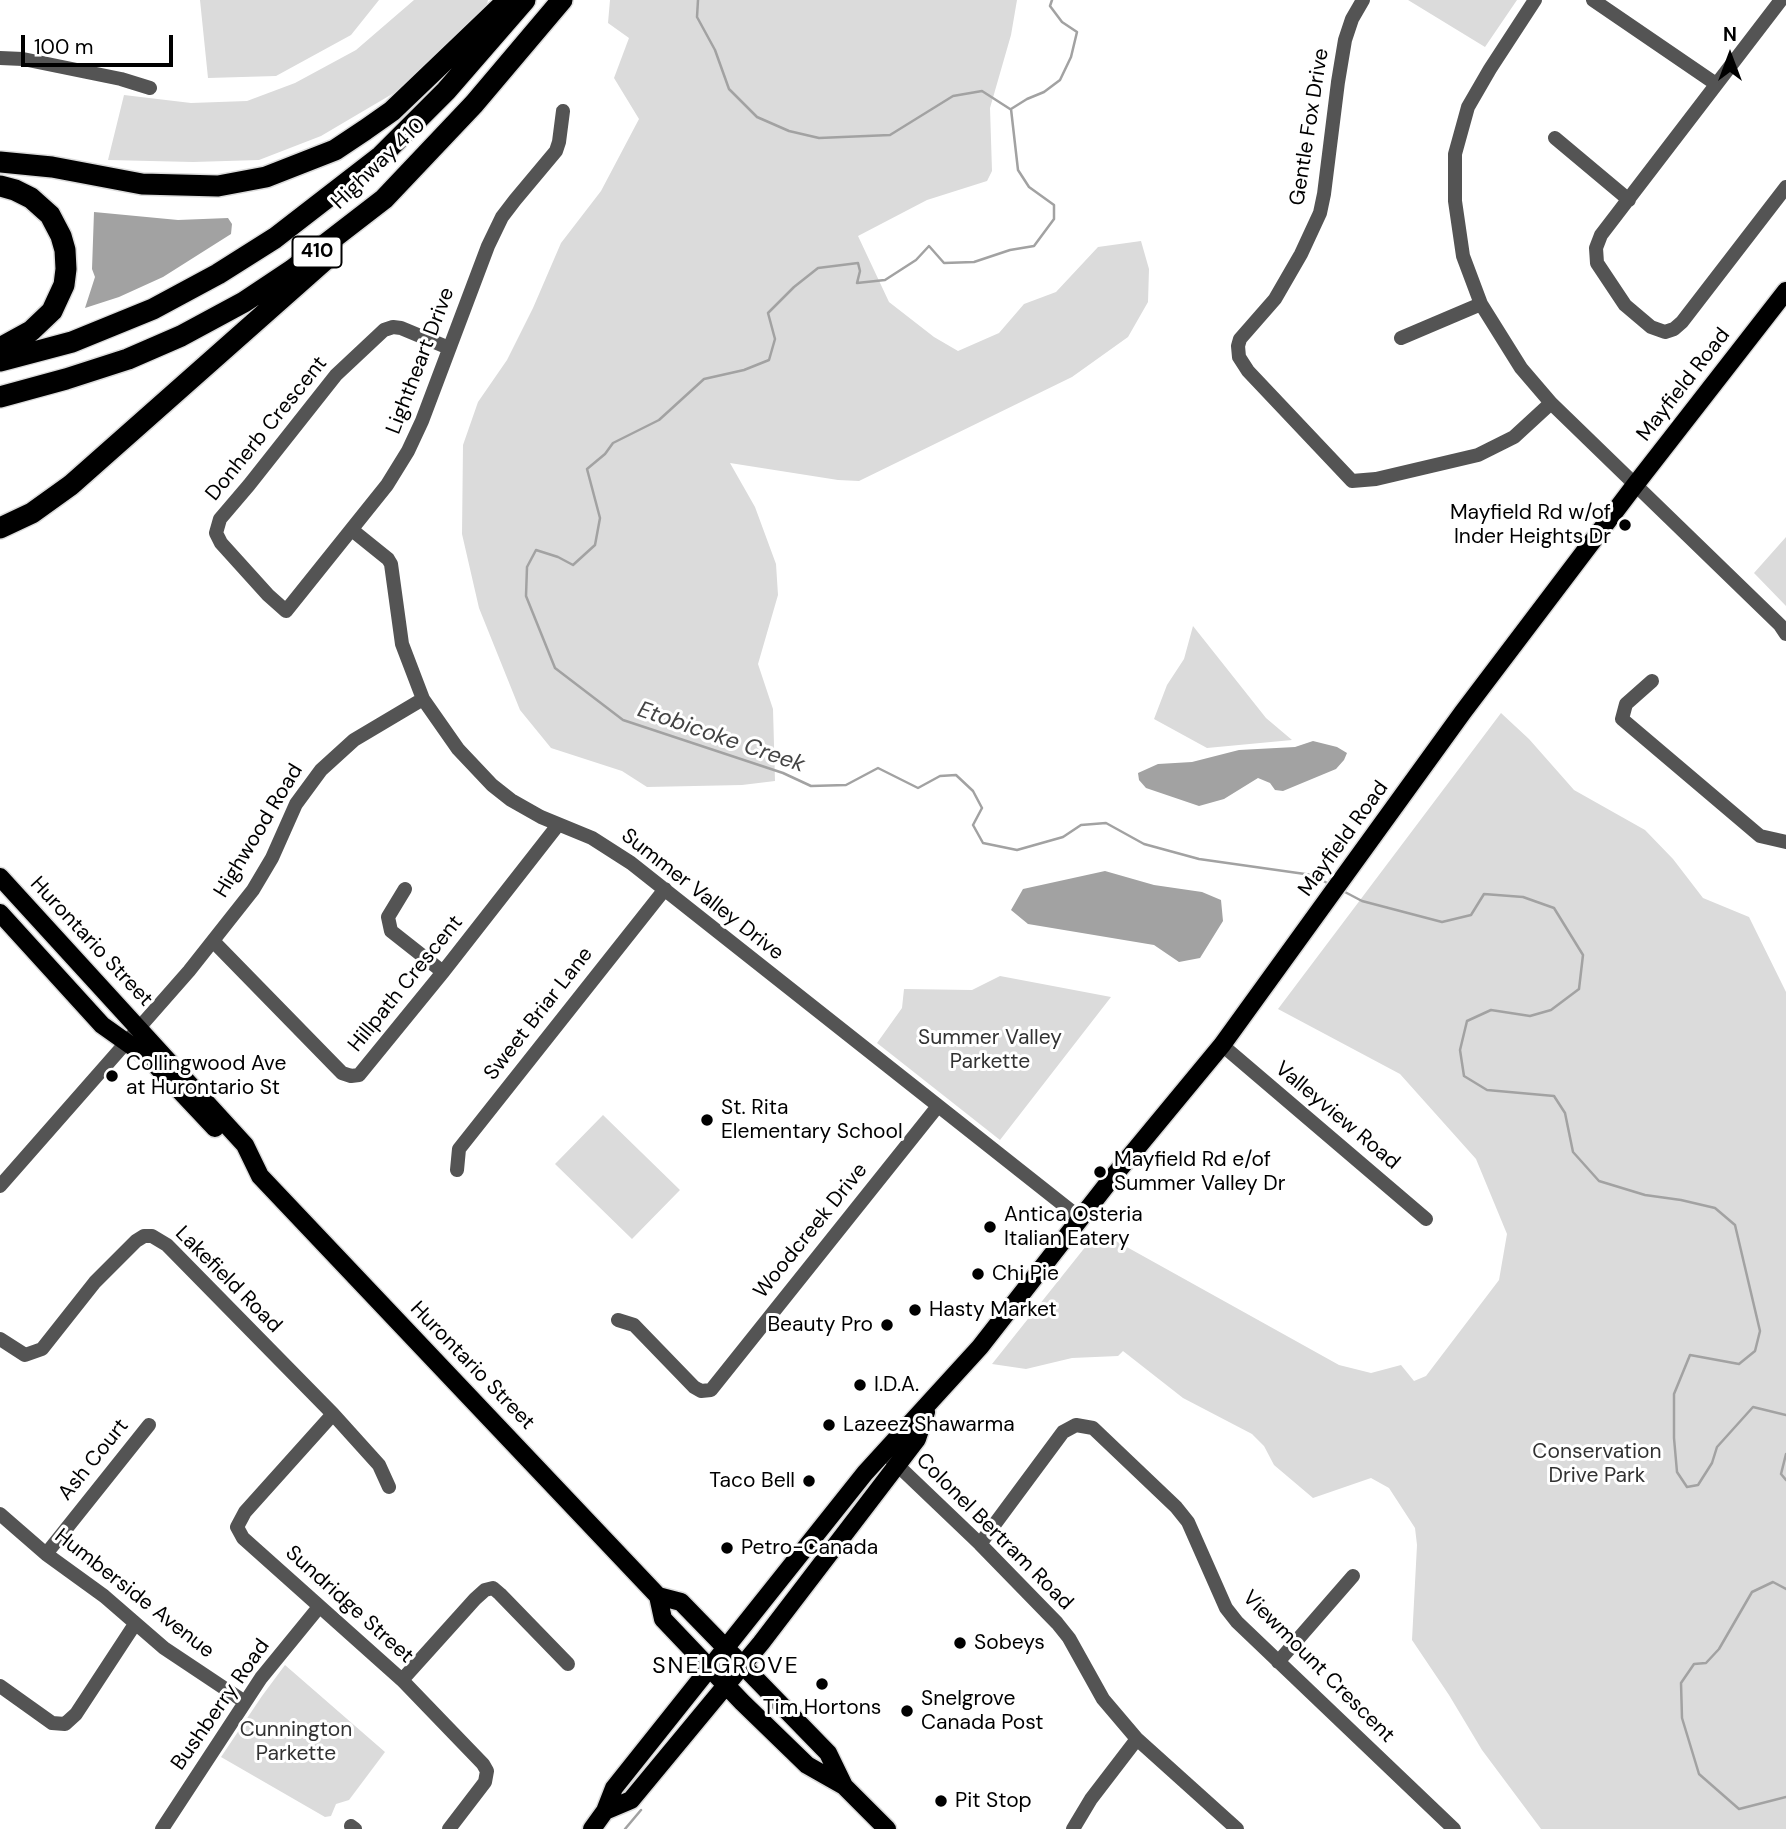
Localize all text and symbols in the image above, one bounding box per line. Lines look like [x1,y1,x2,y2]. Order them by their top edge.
scale bar [24,21,177,65]
north arrow [1695,21,1765,91]
text: N [1723,22,1737,47]
text: 100 m [34,33,94,61]
street label: Gentle Fox Drive [1285,47,1335,207]
street label: Highway 410 [327,113,431,215]
road number: 410 [292,236,342,268]
street label: Lightheart Drive [381,284,461,438]
street label: Mayfield Road [1632,323,1736,447]
street label: Donherb Crescent [201,352,333,506]
place label: Mayfield Rd w/of Inder Heights Dr [1450,500,1611,550]
marker: Mayfield Rd w/of Inder Heights Dr [1617,517,1633,533]
water label: Etobicoke Creek [634,696,808,780]
street label: Highwood Road [209,760,309,902]
street label: Mayfield Road [1294,776,1394,902]
street label: Summer Valley Drive [616,824,788,966]
street label: Hurontario Street [24,872,158,1012]
street label: Hillpath Crescent [343,911,469,1057]
street label: Sweet Briar Lane [479,942,599,1086]
park label: Summer Valley Parkette [918,1025,1062,1075]
place label: Collingwood Ave at Hurontario St [126,1051,286,1101]
street label: Valleyview Road [1270,1057,1404,1175]
marker: Collingwood Ave at Hurontario St [104,1068,120,1084]
place label: St. Rita Elementary School [721,1095,903,1145]
marker: St. Rita Elementary School [699,1112,715,1128]
place label: Mayfield Rd e/of Summer Valley Dr [1114,1147,1286,1197]
street label: Woodcreek Drive [749,1158,873,1304]
marker: Mayfield Rd e/of Summer Valley Dr [1092,1164,1108,1180]
place label: Antica Osteria Italian Eatery [1004,1202,1143,1252]
marker: Antica Osteria Italian Eatery [982,1219,998,1235]
street label: Lakefield Road [169,1221,287,1339]
place label: Chi Pie [992,1261,1059,1287]
marker: Chi Pie [970,1266,986,1282]
street label: Hurontario Street [405,1297,539,1435]
place label: Hasty Market [929,1297,1057,1323]
marker: Hasty Market [907,1302,923,1318]
place label: Beauty Pro [767,1312,873,1338]
marker: Beauty Pro [879,1317,895,1333]
place label: I.D.A. [874,1372,919,1398]
marker: I.D.A. [852,1377,868,1393]
place label: Lazeez Shawarma [843,1412,1015,1438]
street label: Ash Court [53,1414,135,1506]
marker: Lazeez Shawarma [821,1417,837,1433]
park label: Conservation Drive Park [1532,1439,1662,1489]
street label: Colonel Bertram Road [910,1448,1078,1616]
place label: Taco Bell [709,1468,795,1494]
marker: Taco Bell [801,1473,817,1489]
street label: Humberside Avenue [49,1524,219,1664]
place label: Petro-Canada [741,1535,878,1561]
marker: Petro-Canada [719,1540,735,1556]
street label: Sundridge Street [280,1541,418,1669]
street label: Viewmount Crescent [1237,1586,1399,1748]
place label: Sobeys [974,1630,1045,1656]
street label: Bushberry Road [166,1635,276,1775]
marker: Sobeys [952,1635,968,1651]
district label: SNELGROVE [653,1653,799,1681]
marker: Tim Hortons [814,1676,830,1692]
place label: Snelgrove Canada Post [921,1686,1043,1736]
place label: Tim Hortons [763,1695,881,1721]
marker: Snelgrove Canada Post [899,1703,915,1719]
park label: Cunnington Parkette [240,1717,352,1767]
place label: Pit Stop [955,1788,1032,1814]
marker: Pit Stop [933,1793,949,1809]

